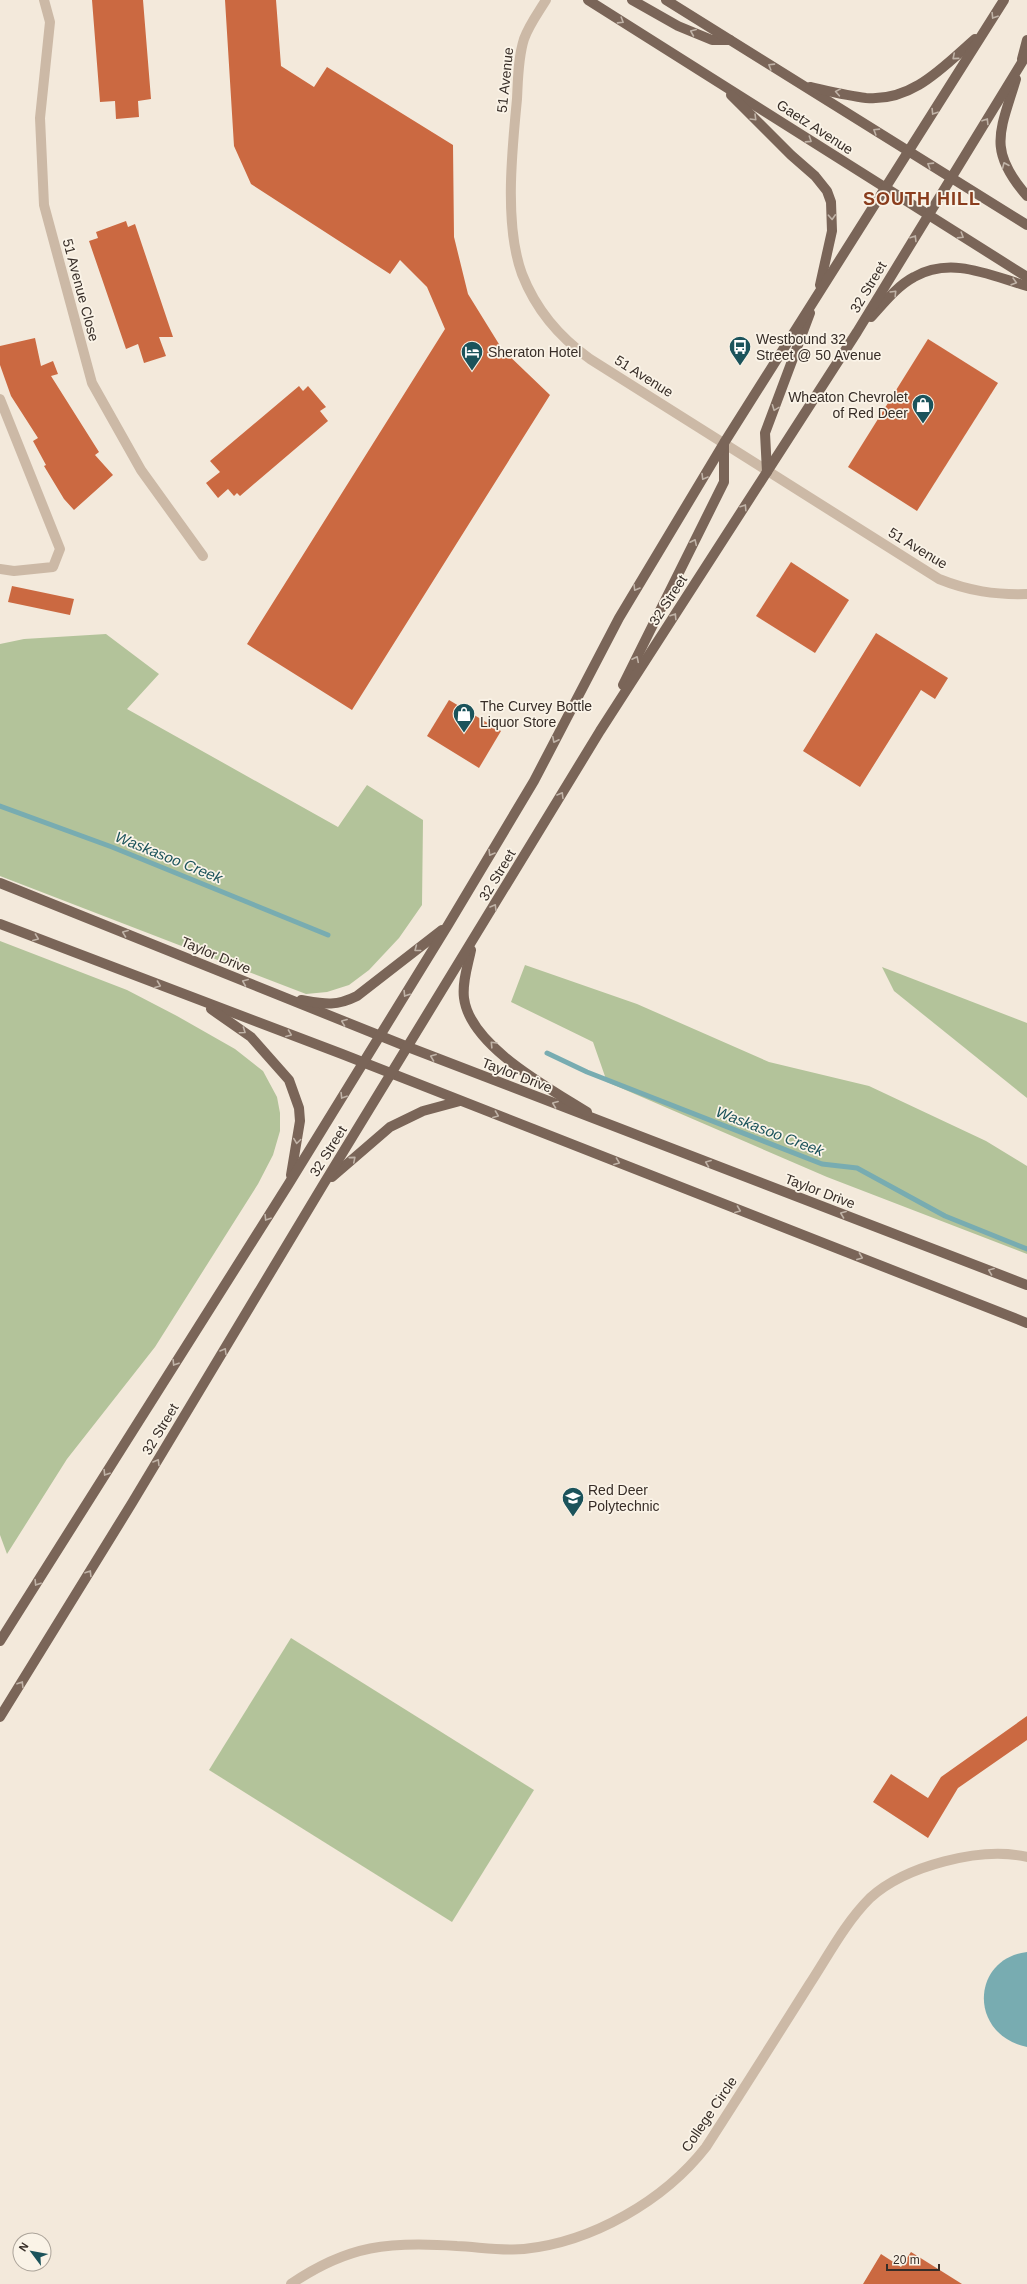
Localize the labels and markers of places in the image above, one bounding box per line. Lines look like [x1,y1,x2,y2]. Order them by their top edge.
place label: Westbound 32 Street @ 50 Avenue [756,331,881,363]
bus stop icon: Westbound 32 Street @ 50 Avenue [727,334,753,367]
hotel icon: Sheraton Hotel [459,339,485,372]
place label: Sheraton Hotel [488,344,581,360]
place label: Wheaton Chevrolet of Red Deer [788,389,908,421]
shop icon: Wheaton Chevrolet of Red Deer [910,392,936,425]
place label: The Curvey Bottle Liquor Store [480,698,592,730]
shop icon: The Curvey Bottle Liquor Store [451,701,477,734]
place label: Red Deer Polytechnic [588,1482,660,1514]
school or university icon: Red Deer Polytechnic [560,1485,586,1518]

